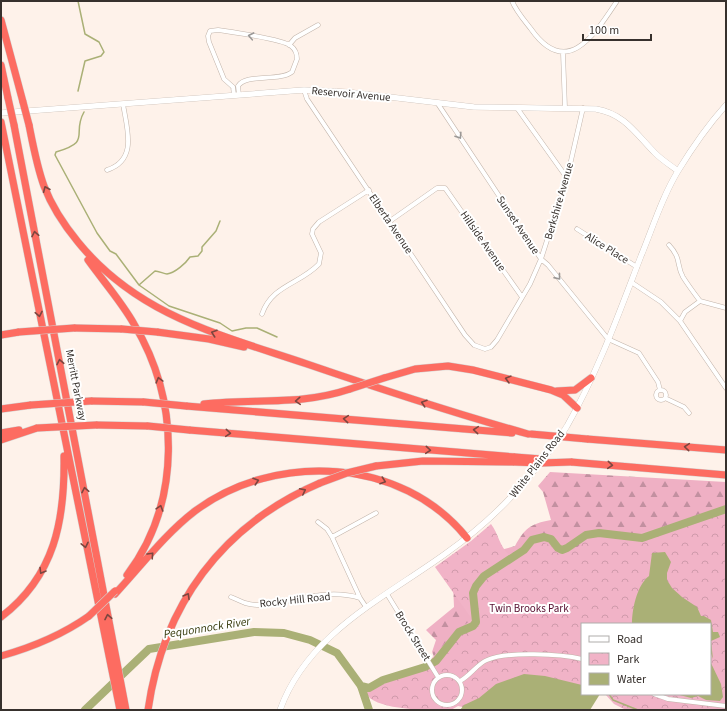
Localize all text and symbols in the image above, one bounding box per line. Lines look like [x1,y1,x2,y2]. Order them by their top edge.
scale bar [583,16,651,42]
text: 100 m [589,22,619,39]
one-way arrow [248,32,254,41]
street label: Reservoir Avenue [311,83,392,105]
one-way arrow [455,132,462,139]
street label: Berkshire Avenue [541,160,577,241]
one-way arrow [43,186,51,194]
street label: Elberta Avenue [365,191,417,257]
street label: Sunset Avenue [493,193,543,258]
street label: Hillside Avenue [457,208,510,275]
street label: Alice Place [582,229,632,268]
one-way arrow [31,231,40,237]
one-way arrow [553,272,560,279]
one-way arrow [35,311,43,317]
one-way arrow [211,329,218,337]
street label: Merritt Parkway [62,348,90,422]
one-way arrow [56,359,65,365]
one-way arrow [504,375,511,384]
one-way arrow [155,377,164,384]
one-way arrow [295,396,301,405]
one-way arrow [420,399,427,408]
one-way arrow [343,414,349,423]
one-way arrow [472,425,479,434]
street label: White Plains Road [506,427,568,501]
one-way arrow [225,428,231,437]
one-way arrow [684,443,690,452]
one-way arrow [425,445,431,454]
one-way arrow [607,460,613,469]
one-way arrow [380,476,387,485]
one-way arrow [252,477,259,485]
one-way arrow [81,486,89,493]
one-way arrow [298,488,306,496]
one-way arrow [155,505,164,512]
one-way arrow [81,542,89,548]
one-way arrow [146,552,154,560]
one-way arrow [39,567,47,574]
street label: Rocky Hill Road [259,589,331,611]
one-way arrow [183,592,190,600]
park label: Twin Brooks Park [489,601,569,616]
street label: Brock Street [392,608,434,664]
water label: Pequonnock River [162,613,253,643]
one-way arrow [104,614,113,621]
legend [581,623,711,695]
text: Road [617,631,643,648]
text: Park [617,651,639,668]
text: Water [617,671,647,688]

